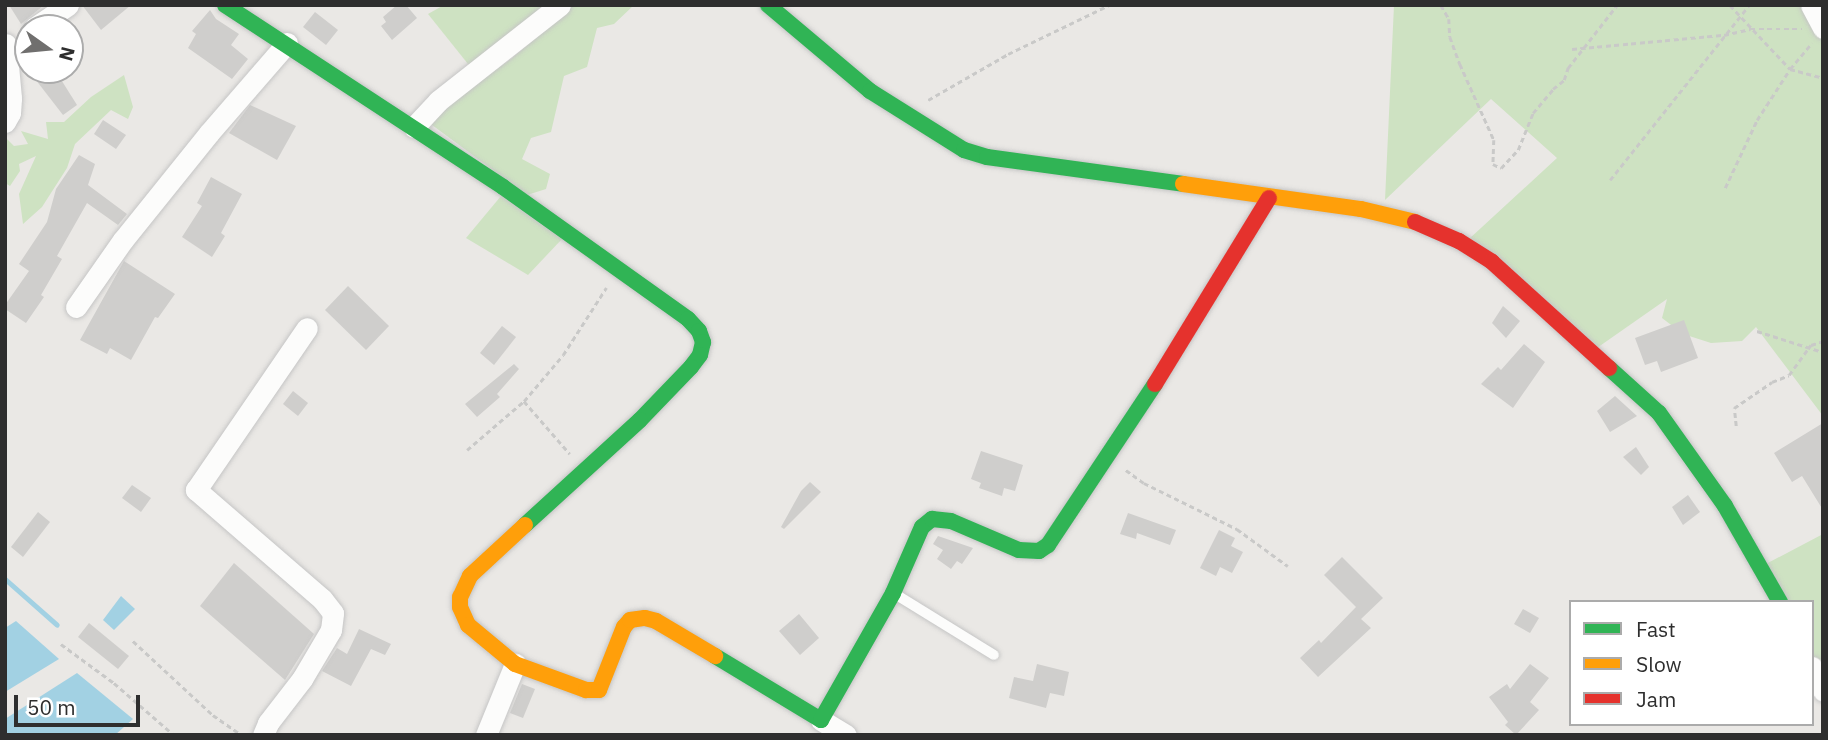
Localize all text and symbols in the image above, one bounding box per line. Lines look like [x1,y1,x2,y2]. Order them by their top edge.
north arrow [14,14,84,84]
text: N [54,44,81,64]
legend [1569,600,1814,726]
text: Fast [1636,615,1676,643]
text: Slow [1636,650,1682,678]
scale bar [18,680,144,724]
text: Jam [1636,685,1676,713]
text: 50 m [27,693,76,721]

